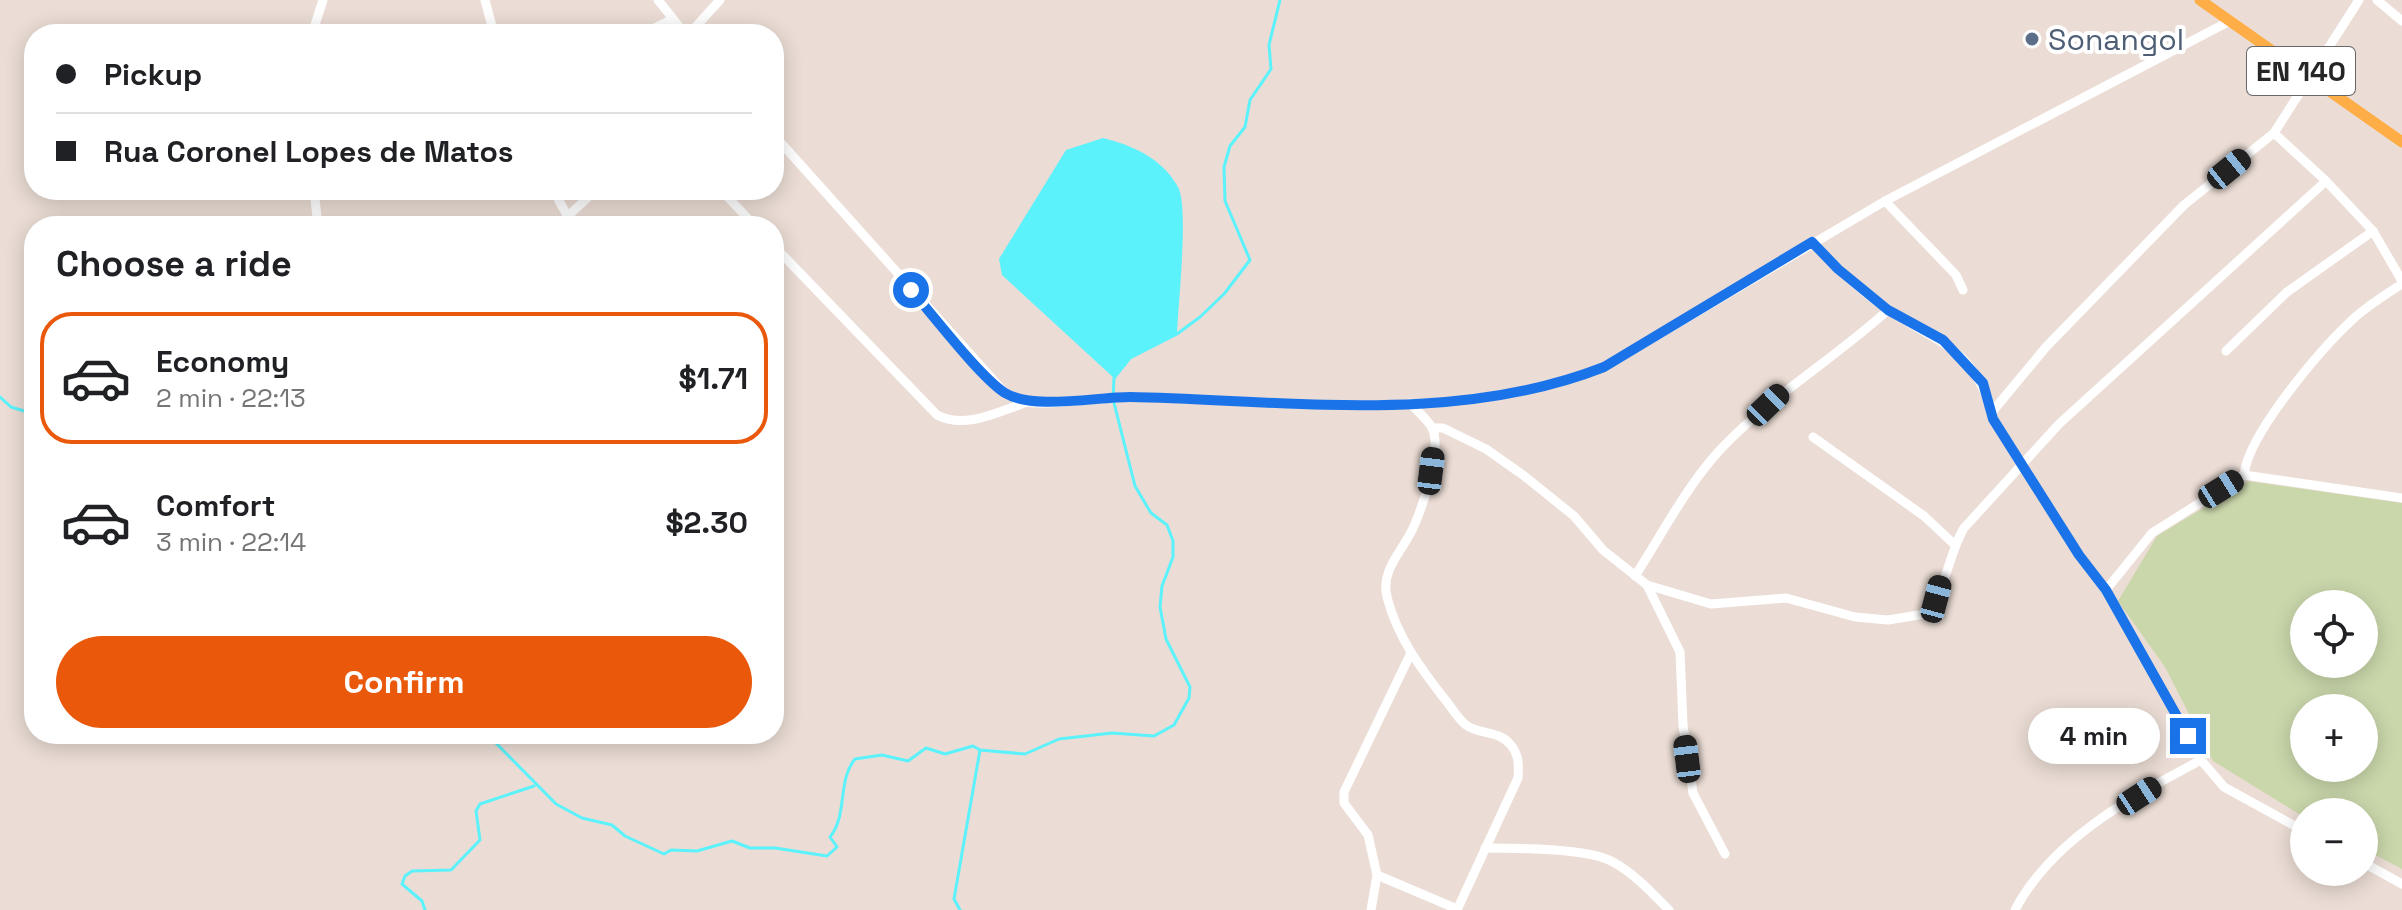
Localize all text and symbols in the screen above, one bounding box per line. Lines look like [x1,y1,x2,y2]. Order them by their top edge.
place label: Sonangol [2048,20,2184,59]
marker: Sonangol [2023,30,2041,48]
road number: EN 140 [2247,47,2355,95]
text: Pickup [104,55,202,94]
text: Rua Coronel Lopes de Matos [104,132,514,171]
car [2203,145,2255,193]
text: Choose a ride [56,241,292,287]
route start [893,272,929,308]
icon: car [60,342,132,414]
text: Economy [156,342,289,381]
text: $1.71 [678,359,748,398]
car [1742,380,1794,430]
text: 2 min · 22:13 [156,381,306,415]
car [1416,446,1446,496]
car [2194,466,2248,512]
icon: car [60,486,132,558]
text: Comfort [156,486,275,525]
text: $2.30 [665,503,748,542]
text: 3 min · 22:14 [156,525,306,559]
car [1918,573,1954,625]
map controls [2290,590,2378,886]
button: locate [2290,590,2378,678]
button: Confirm [56,636,752,728]
button: + [2290,694,2378,782]
callout: 4 min [2028,708,2160,764]
route end [2170,718,2206,754]
text: 4 min [2060,719,2128,753]
car [1672,734,1702,784]
car [2112,773,2166,819]
button: − [2290,798,2378,886]

